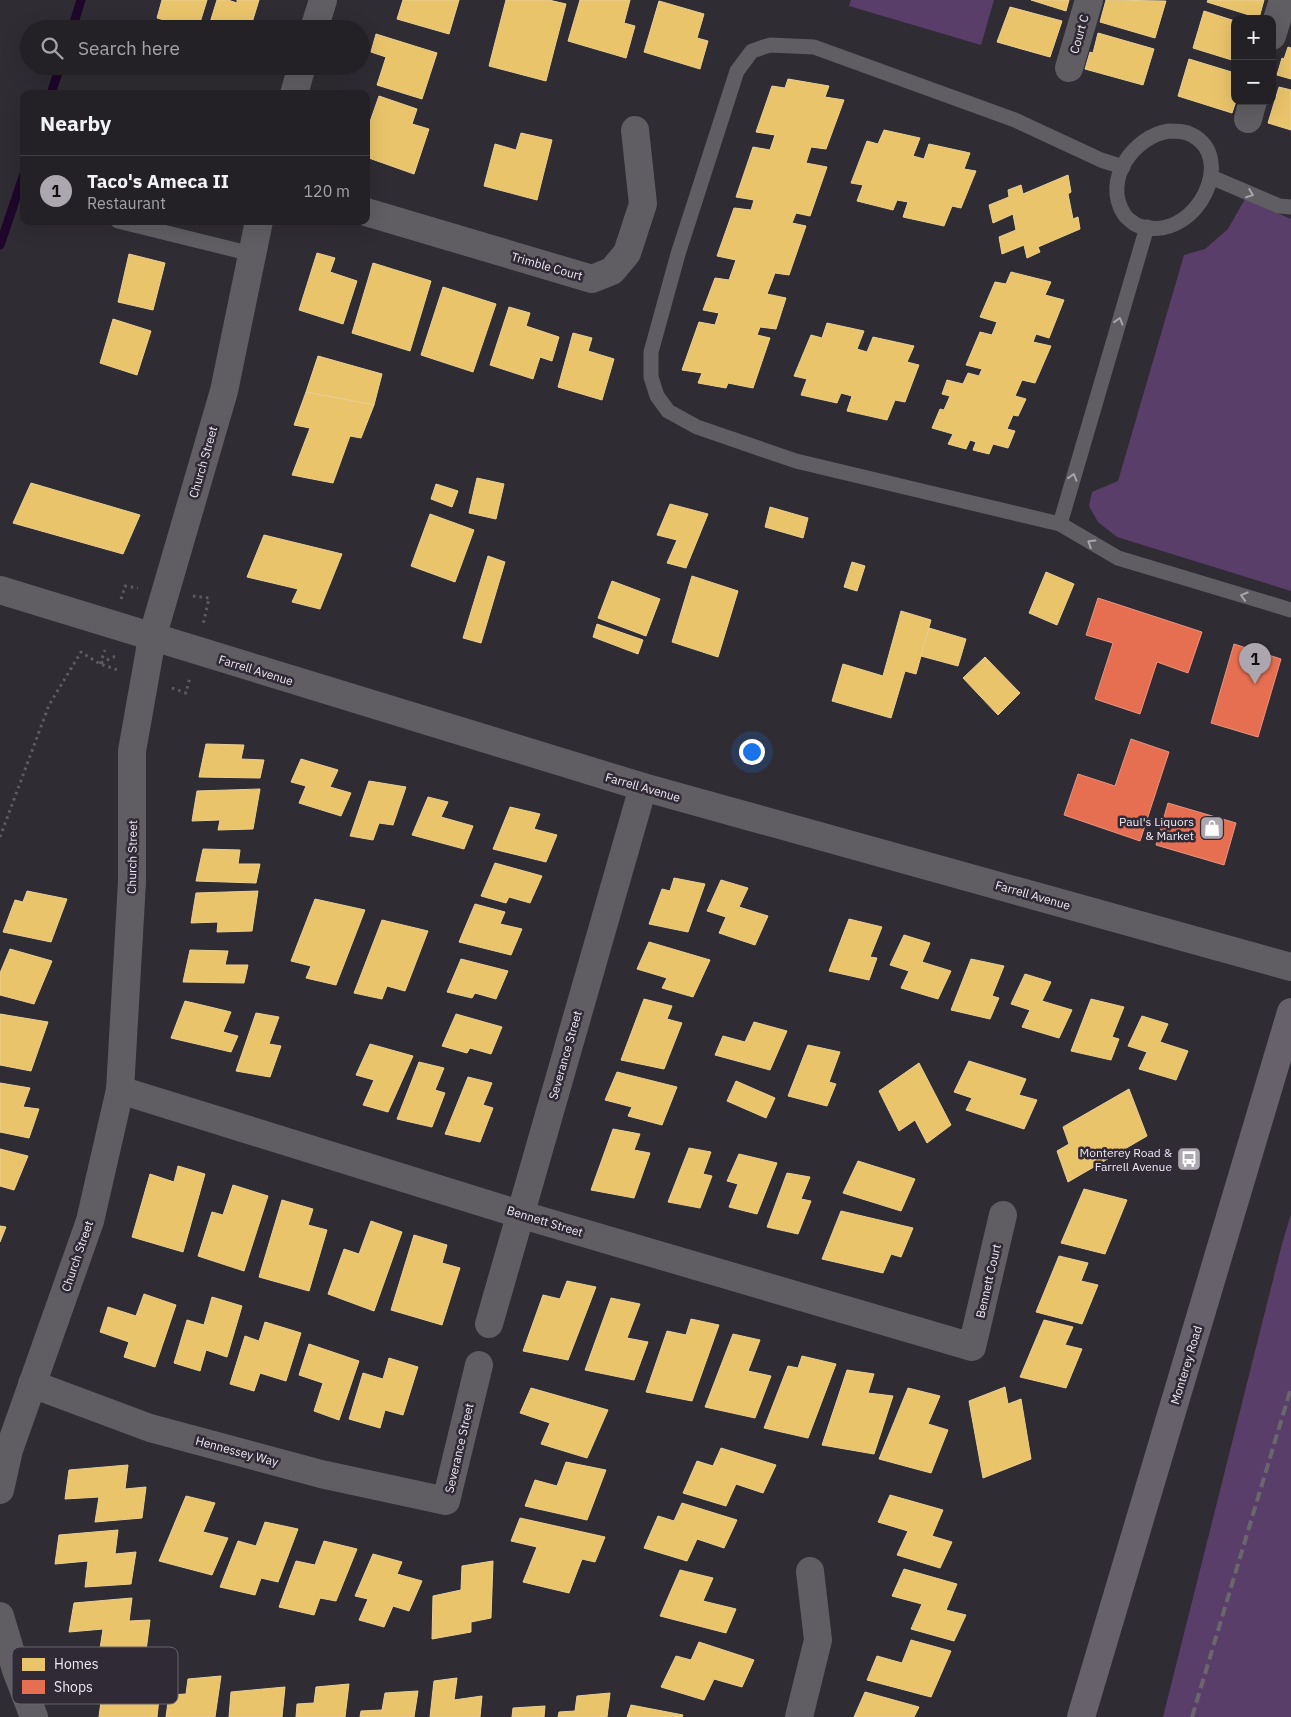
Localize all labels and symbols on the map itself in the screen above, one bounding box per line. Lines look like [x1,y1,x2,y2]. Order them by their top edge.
street label: Court C [1066,12,1092,55]
one-way arrow [1245,188,1254,199]
street label: Trimble Court [510,249,584,283]
one-way arrow [1114,317,1124,326]
street label: Church Street [186,424,220,500]
one-way arrow [1067,473,1077,481]
one-way arrow [1088,540,1097,550]
one-way arrow [1241,592,1249,602]
pin: 1 [1239,643,1271,684]
street label: Farrell Avenue [217,652,296,689]
your location [739,739,765,765]
street label: Farrell Avenue [604,769,683,805]
place label: Paul's Liquors & Market [1119,814,1194,843]
shop icon: Paul's Liquors & Market [1199,815,1225,841]
street label: Church Street [124,820,140,894]
street label: Farrell Avenue [994,877,1073,913]
street label: Severance Street [545,1009,585,1101]
place label: Monterey Road & Farrell Avenue [1080,1145,1173,1174]
bus stop icon: Monterey Road & Farrell Avenue [1176,1146,1202,1172]
street label: Bennett Street [505,1202,585,1240]
street label: Church Street [58,1219,96,1293]
street label: Bennett Court [972,1243,1004,1319]
street label: Monterey Road [1167,1324,1205,1406]
street label: Severance Street [441,1402,477,1494]
street label: Hennessey Way [194,1433,280,1469]
legend [12,1647,178,1704]
text: Homes [54,1655,99,1673]
text: Shops [54,1678,93,1696]

